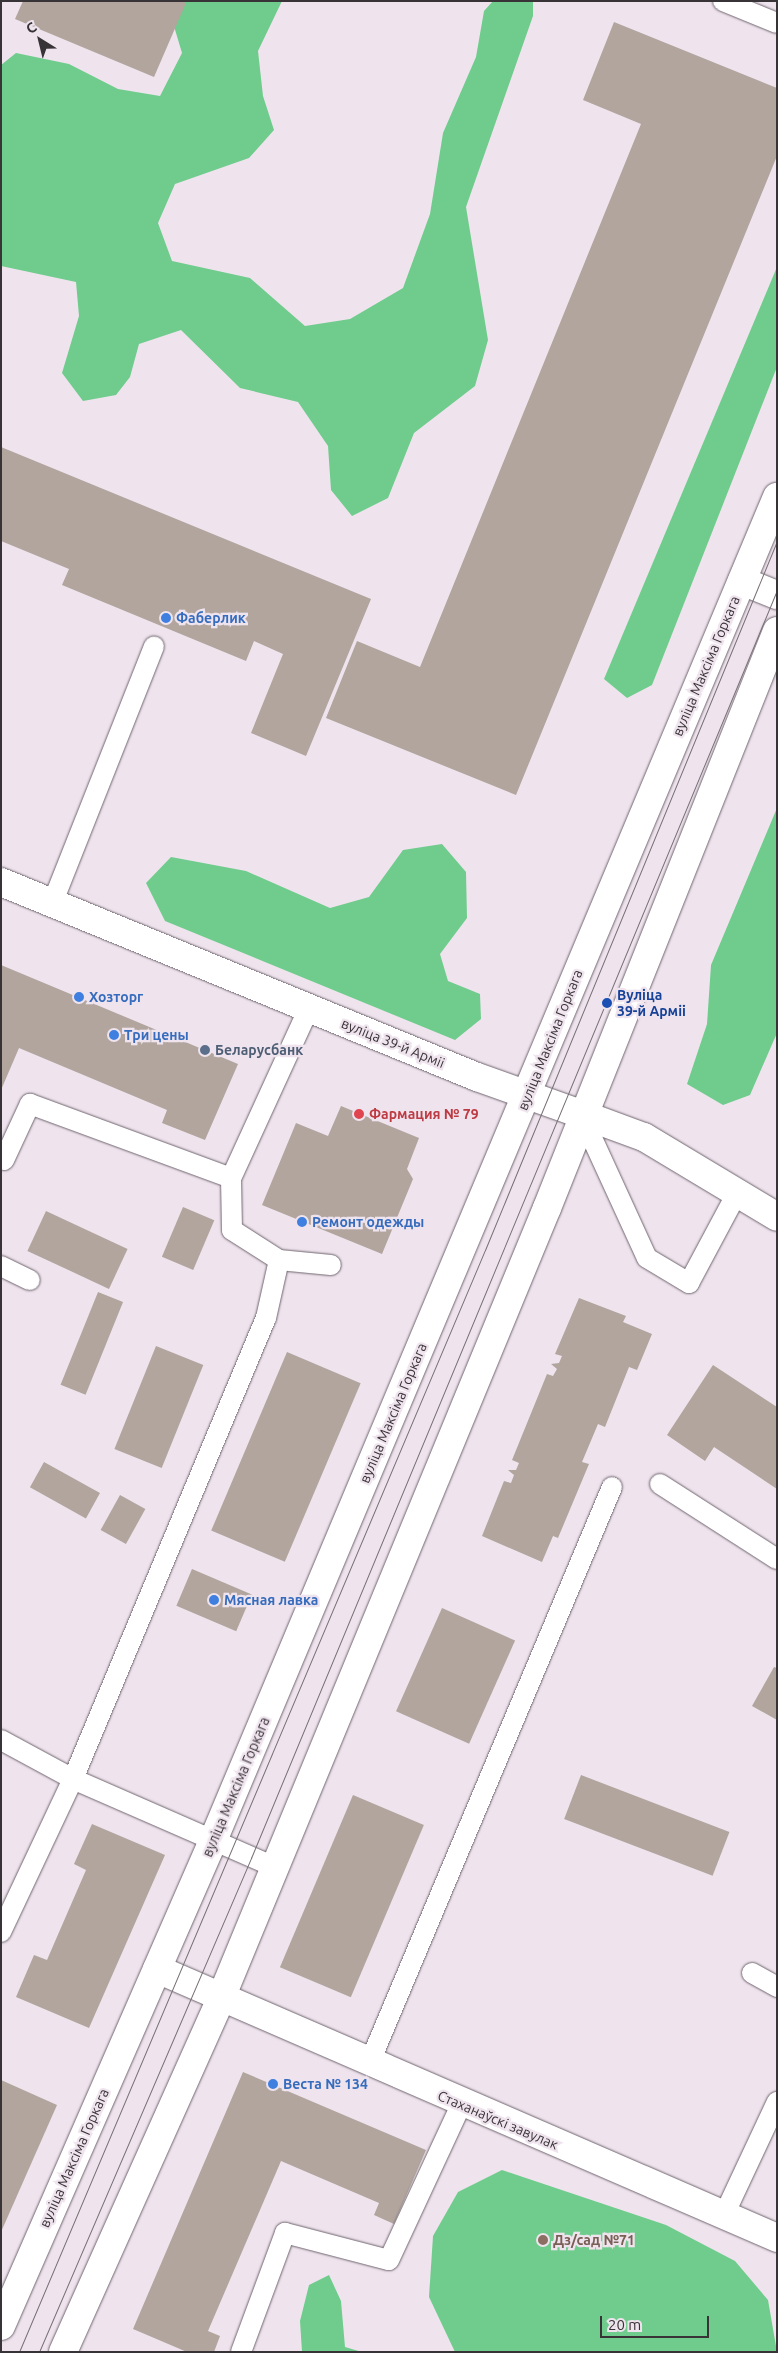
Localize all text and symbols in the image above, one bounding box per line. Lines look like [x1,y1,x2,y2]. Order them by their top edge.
north arrow [15,15,65,65]
text: С [23,19,40,37]
street label: вуліца Максіма Горкага [669,594,743,738]
place label: Фаберлик [176,610,246,626]
marker: Фаберлик [160,612,172,624]
street label: вуліца Максіма Горкага [514,967,586,1113]
place label: Вуліца 39-й Арміі [617,987,686,1020]
place label: Хозторг [89,989,143,1005]
marker: Хозторг [73,991,85,1003]
marker: Вуліца 39-й Арміі [601,997,613,1009]
street label: вуліца 39-й Арміі [339,1015,447,1071]
place label: Три цены [124,1027,189,1043]
marker: Три цены [108,1029,120,1041]
place label: Беларусбанк [215,1042,303,1058]
marker: Беларусбанк [199,1044,211,1056]
place label: Фармация № 79 [369,1106,479,1122]
marker: Фармация № 79 [353,1108,365,1120]
place label: Ремонт одежды [312,1214,424,1230]
marker: Ремонт одежды [296,1216,308,1228]
street label: вуліца Максіма Горкага [356,1341,430,1485]
place label: Мясная лавка [224,1592,318,1608]
marker: Мясная лавка [208,1594,220,1606]
street label: вуліца Максіма Горкага [199,1715,273,1859]
place label: Веста № 134 [283,2076,368,2092]
marker: Веста № 134 [267,2078,279,2090]
street label: вуліца Максіма Горкага [36,2086,112,2230]
street label: Стаханаўскі завулак [435,2087,561,2153]
place label: Дз/сад №71 [553,2232,635,2248]
marker: Дз/сад №71 [537,2234,549,2246]
scale bar [603,2306,712,2338]
text: 20 m [608,2316,641,2333]

